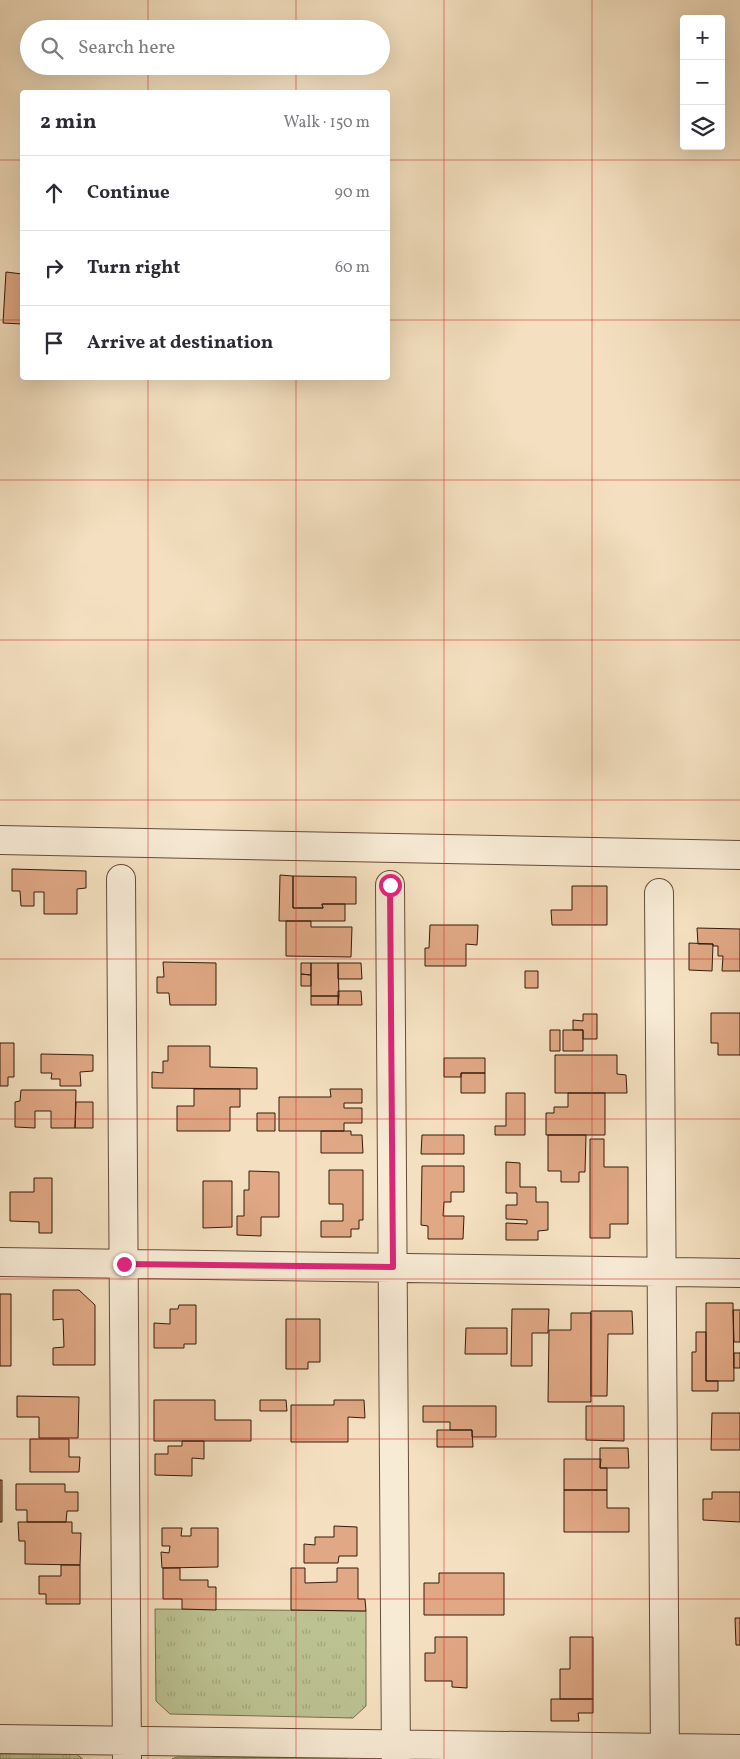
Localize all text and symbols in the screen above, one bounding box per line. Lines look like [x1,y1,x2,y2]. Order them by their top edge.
map controls [680,15,725,150]
button: + [680,15,725,60]
search box [20,20,390,75]
icon: search [38,34,66,62]
text: Search here [78,35,175,61]
button: − [680,60,725,105]
button: layers [680,105,725,150]
text: 2 min [40,108,97,137]
text: Walk · 150 m [284,112,370,134]
icon: ahead [40,179,68,207]
text: Continue [87,180,170,206]
text: 90 m [334,182,370,204]
icon: right [40,254,68,282]
text: Turn right [87,255,180,281]
text: 60 m [335,257,370,279]
icon: arrive [40,329,68,357]
text: Arrive at destination [87,330,273,356]
route start [379,874,402,897]
route end [113,1253,136,1276]

